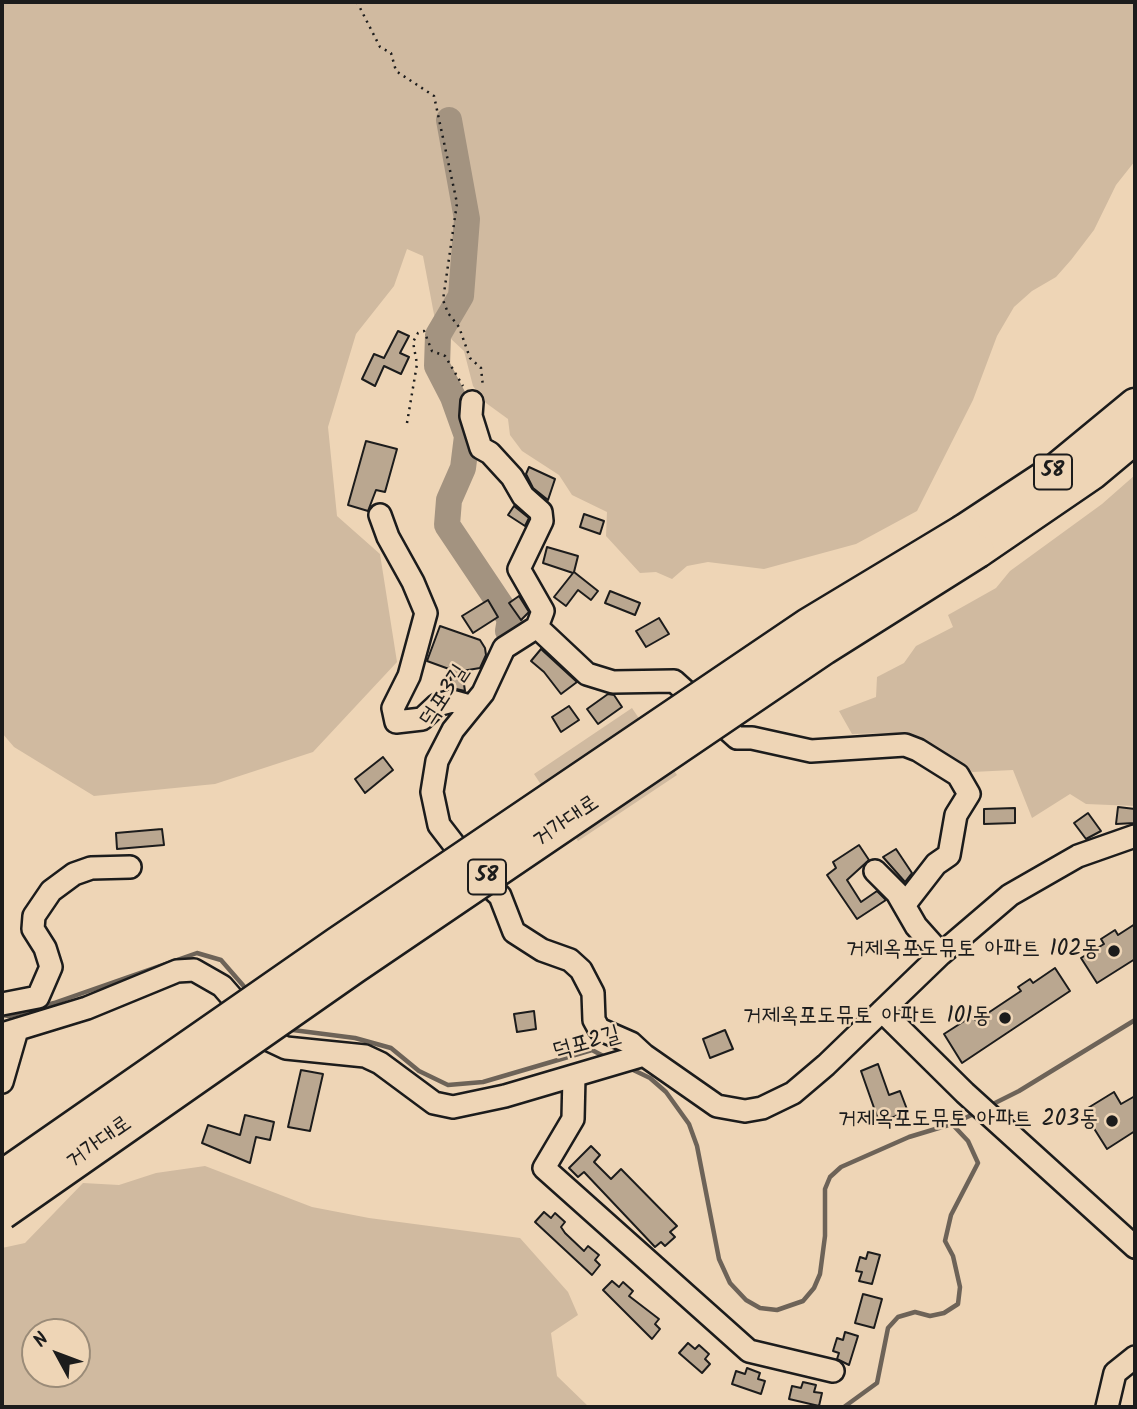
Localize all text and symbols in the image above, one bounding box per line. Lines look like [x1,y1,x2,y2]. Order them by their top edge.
road number: 58 [1034,454,1072,490]
street label: 덕포3길 [416,661,476,733]
street label: 거가대로 [529,791,605,855]
road number: 58 [468,860,506,894]
place label: 거제옥포도뮤토 아파트 102동 [846,937,1100,965]
marker: 거제옥포도뮤토 아파트 102동 [1106,943,1122,959]
place label: 거제옥포도뮤토 아파트 101동 [743,1004,991,1032]
marker: 거제옥포도뮤토 아파트 101동 [997,1010,1013,1026]
street label: 덕포2길 [550,1022,624,1068]
place label: 거제옥포도뮤토 아파트 203동 [838,1107,1098,1135]
street label: 거가대로 [62,1111,138,1177]
marker: 거제옥포도뮤토 아파트 203동 [1104,1113,1120,1129]
north arrow [21,1318,91,1388]
text: N [26,1326,57,1355]

